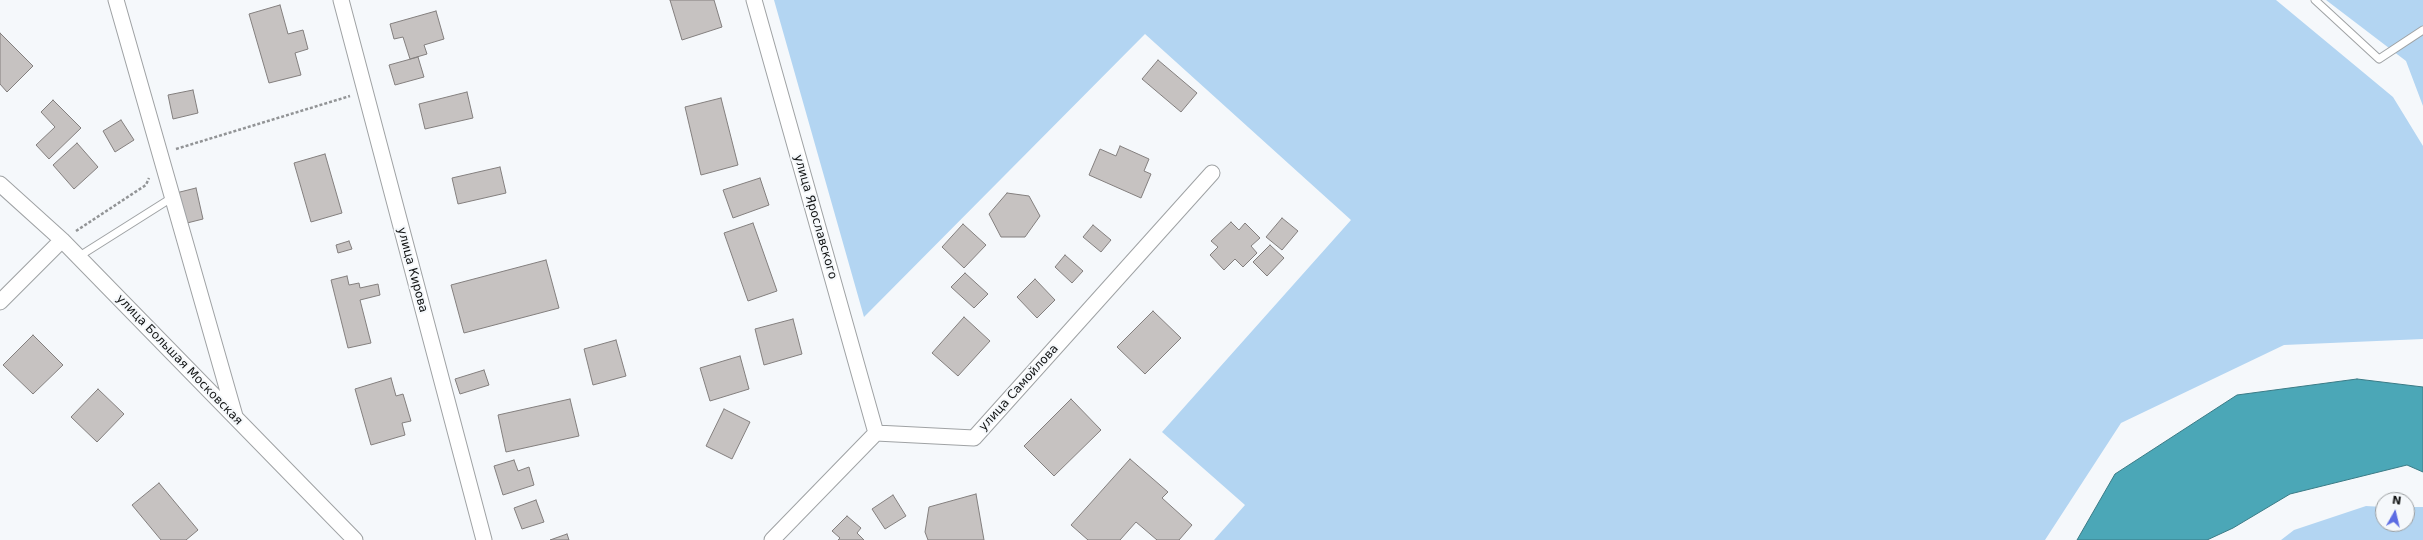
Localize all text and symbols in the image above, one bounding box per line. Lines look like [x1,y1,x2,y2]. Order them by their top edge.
street label: улица Ярославского [790,153,840,281]
street label: улица Кирова [394,226,430,314]
street label: улица Большая Московская [113,292,245,428]
street label: улица Самойлова [976,342,1062,434]
north arrow [2375,492,2415,532]
text: N [2391,494,2402,508]

